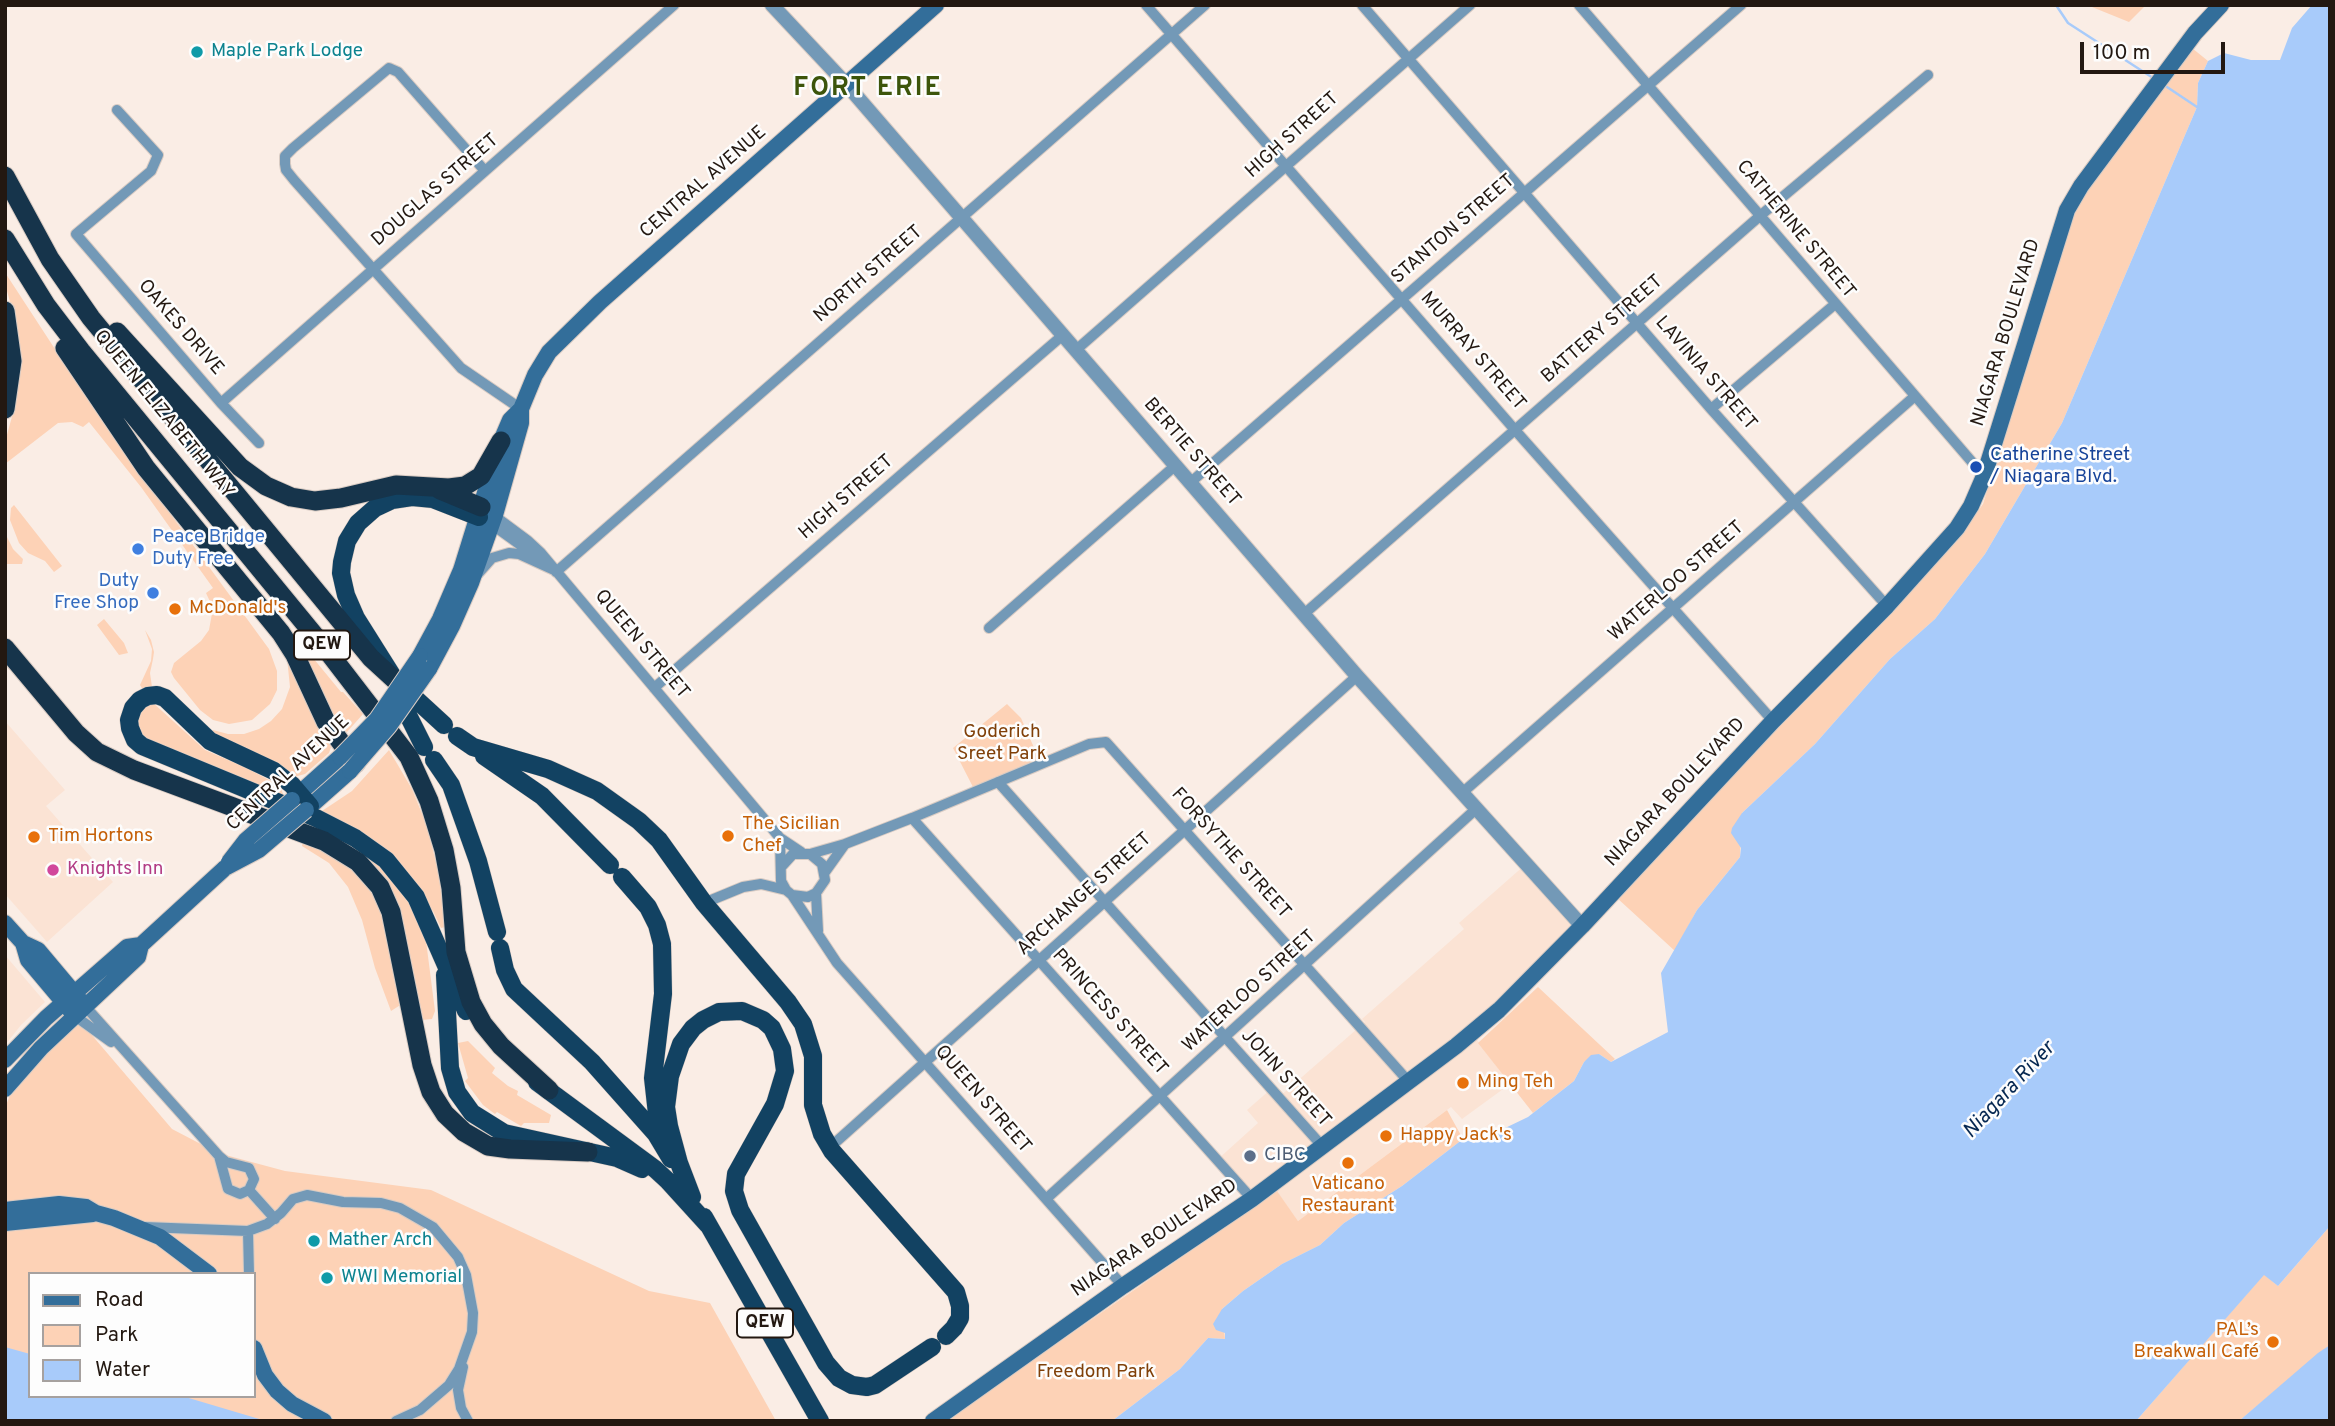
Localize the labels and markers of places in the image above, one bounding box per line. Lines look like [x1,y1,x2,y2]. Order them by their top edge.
place label: Maple Park Lodge [211,41,363,63]
marker: Maple Park Lodge [189,44,205,60]
place label: Catherine Street / Niagara Blvd. [1990,445,2130,489]
marker: Catherine Street / Niagara Blvd. [1968,459,1984,475]
place label: Peace Bridge Duty Free [152,527,265,571]
marker: Peace Bridge Duty Free [130,541,146,557]
place label: Duty Free Shop [54,571,139,615]
marker: Duty Free Shop [145,585,161,601]
place label: McDonald's [189,598,287,620]
marker: McDonald's [167,601,183,617]
place label: The Sicilian Chef [742,814,840,858]
place label: Tim Hortons [48,826,153,848]
marker: The Sicilian Chef [720,828,736,844]
marker: Tim Hortons [26,829,42,845]
place label: Knights Inn [67,859,164,881]
marker: Knights Inn [45,862,61,878]
place label: Ming Teh [1477,1072,1554,1094]
marker: Ming Teh [1455,1075,1471,1091]
place label: Happy Jack's [1400,1125,1512,1147]
marker: Happy Jack's [1378,1128,1394,1144]
place label: CIBC [1264,1145,1306,1167]
marker: CIBC [1242,1148,1258,1164]
marker: Vaticano Restaurant [1340,1155,1356,1171]
place label: Vaticano Restaurant [1301,1174,1395,1218]
place label: Mather Arch [328,1230,432,1252]
marker: Mather Arch [306,1233,322,1249]
place label: WWI Memorial [341,1267,462,1289]
marker: WWI Memorial [319,1270,335,1286]
place label: PAL’s Breakwall Café [2134,1320,2259,1364]
marker: PAL’s Breakwall Café [2265,1334,2281,1350]

